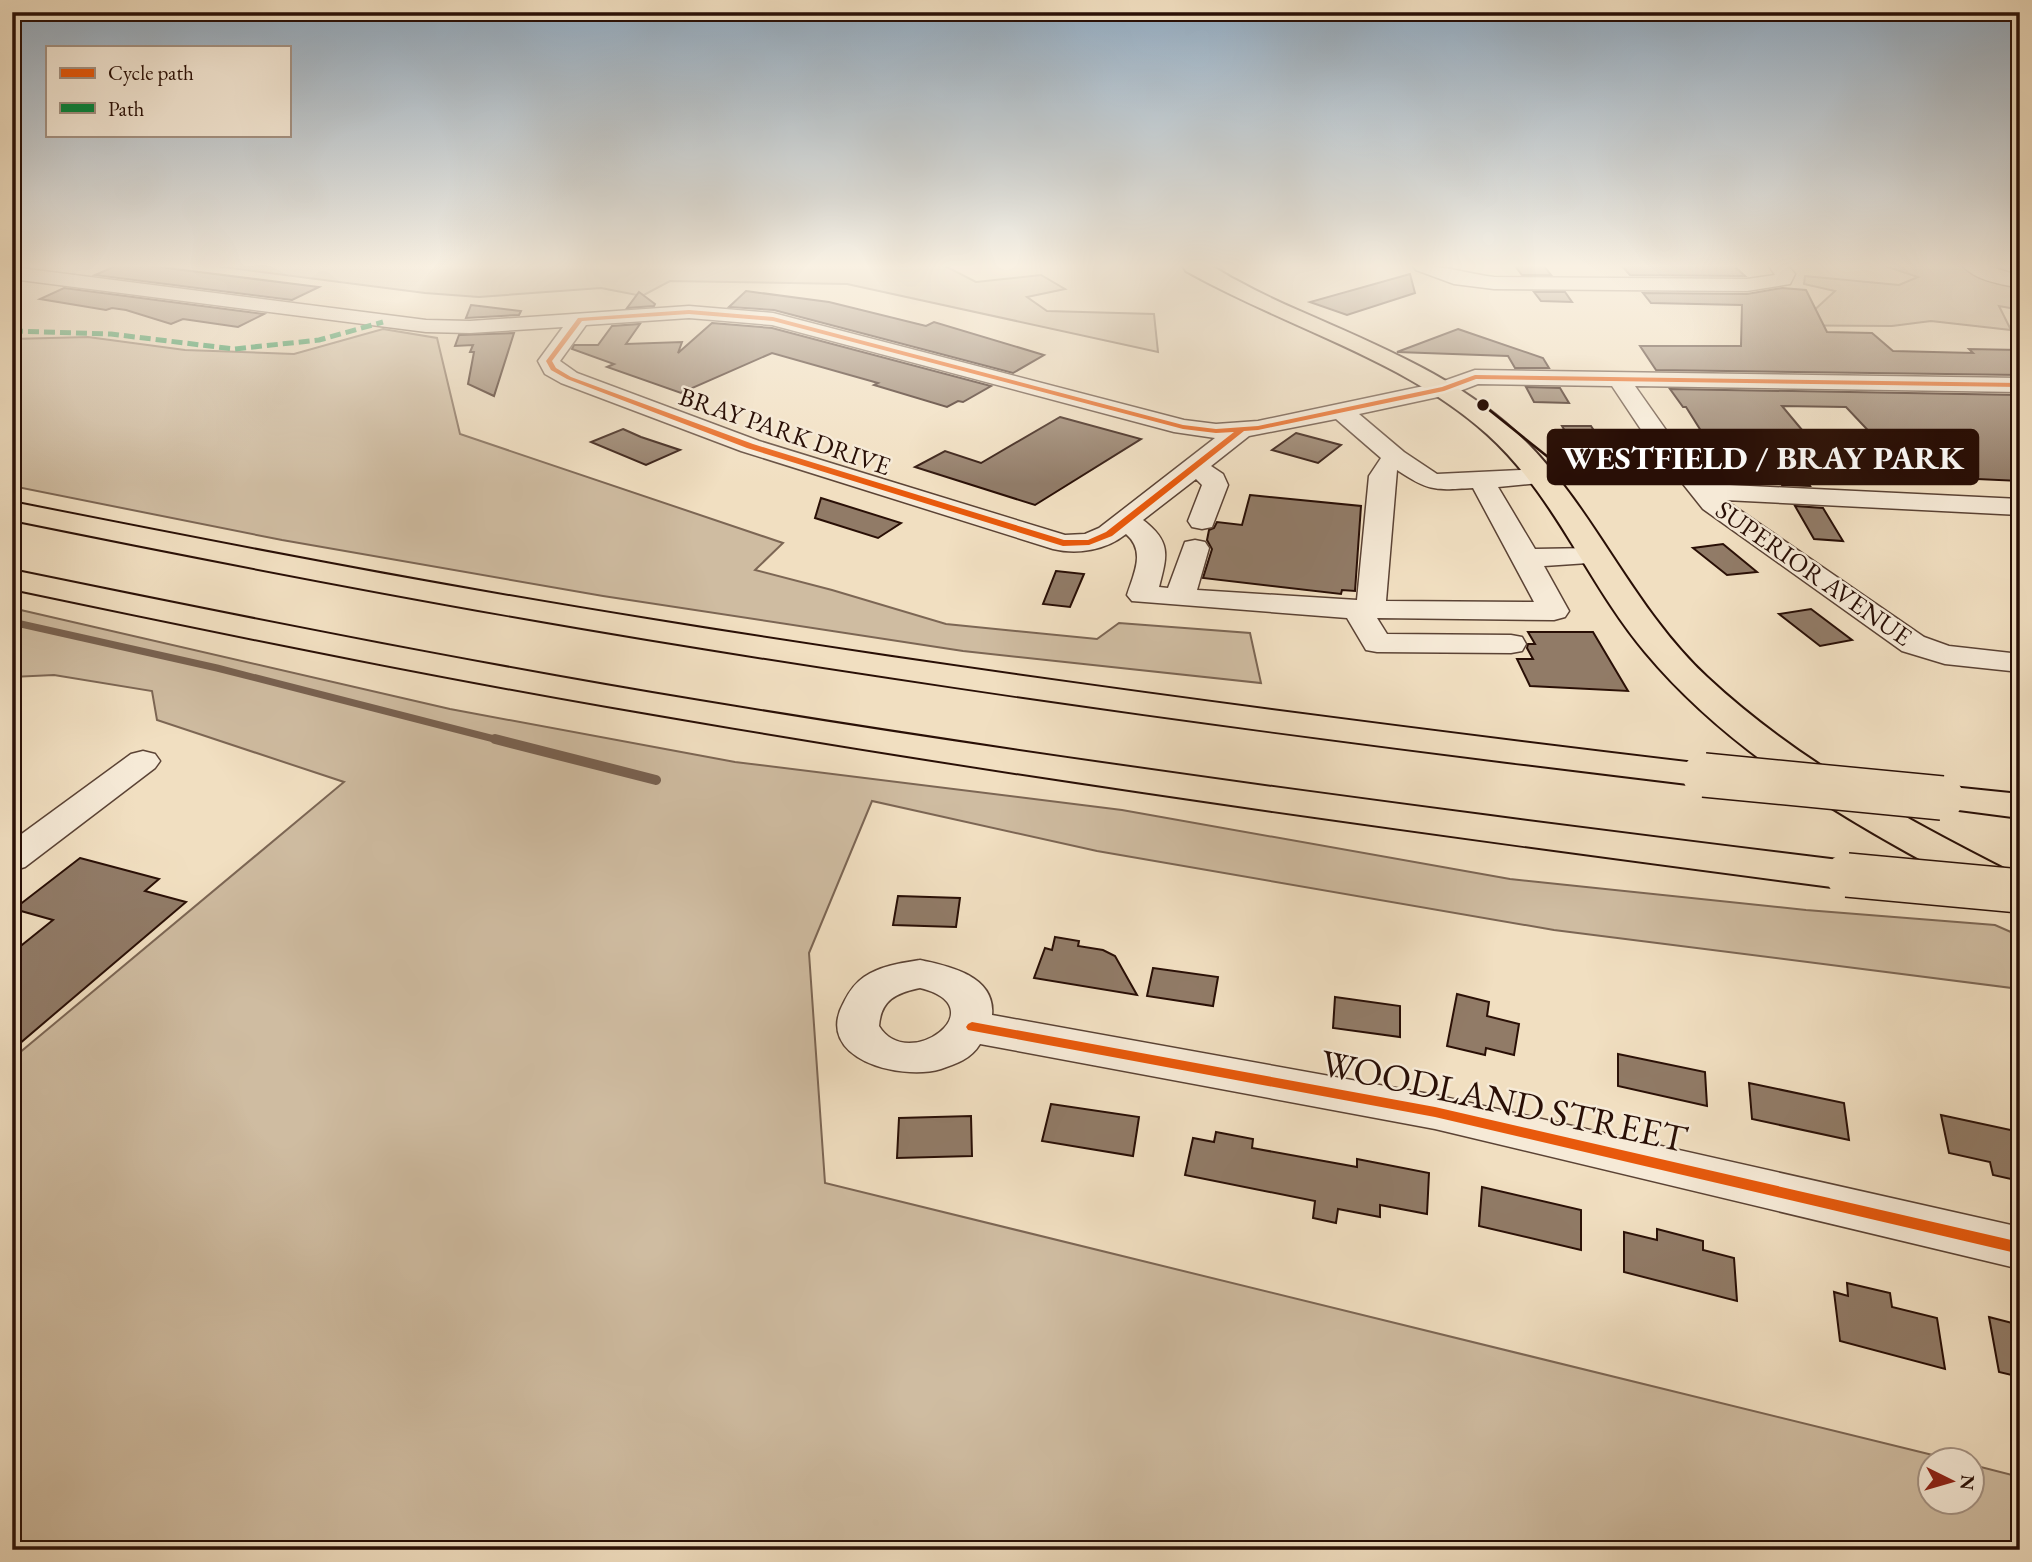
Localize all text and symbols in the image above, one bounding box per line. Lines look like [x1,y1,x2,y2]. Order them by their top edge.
legend [46,46,290,136]
text: Cycle path [108,59,194,86]
text: Path [108,95,145,122]
street label: BRAY PARK DRIVE [675,379,896,483]
callout: WESTFIELD / BRAY PARK [1548,430,1978,484]
text: WESTFIELD / BRAY PARK [1562,436,1965,479]
street label: SUPERIOR AVENUE [1709,492,1919,654]
street label: WOODLAND STREET [1316,1037,1692,1163]
north arrow [1916,1446,1986,1516]
text: N [1954,1474,1981,1492]

